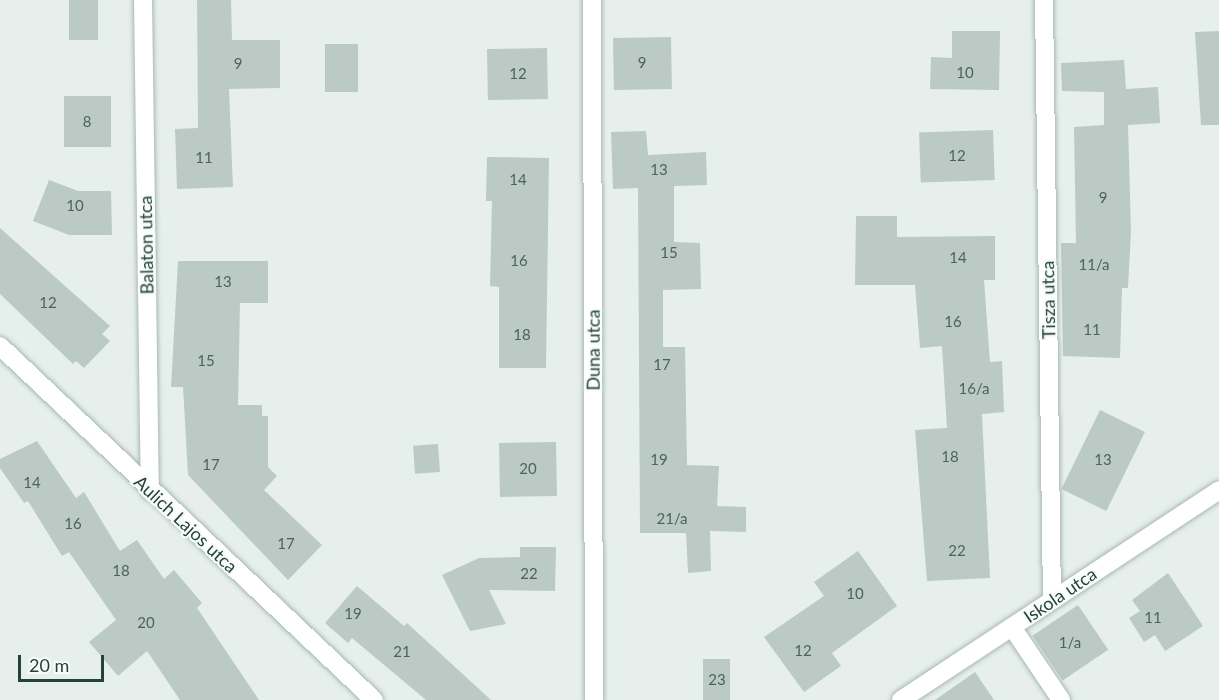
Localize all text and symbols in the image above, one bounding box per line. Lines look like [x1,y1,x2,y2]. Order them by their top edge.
house number: 9 [638,54,646,72]
house number: 9 [234,55,242,73]
house number: 10 [956,64,974,82]
house number: 12 [509,65,527,83]
house number: 8 [83,113,91,131]
house number: 12 [948,147,966,165]
house number: 11 [195,149,213,167]
house number: 13 [650,161,668,179]
house number: 14 [509,171,527,189]
house number: 9 [1099,189,1107,207]
street label: Balaton utca [134,195,158,295]
house number: 10 [66,197,84,215]
house number: 15 [660,244,678,262]
house number: 14 [949,249,967,267]
house number: 16 [510,252,528,270]
house number: 11/a [1078,256,1110,274]
street label: Tisza utca [1037,261,1059,339]
house number: 13 [214,273,232,291]
house number: 12 [39,294,57,312]
street label: Duna utca [582,309,604,391]
house number: 16 [944,313,962,331]
house number: 11 [1083,321,1101,339]
house number: 18 [513,326,531,344]
house number: 15 [197,352,215,370]
house number: 17 [653,356,671,374]
house number: 16/a [958,380,990,398]
house number: 18 [941,448,959,466]
house number: 19 [650,451,668,469]
house number: 13 [1094,451,1112,469]
house number: 17 [202,456,220,474]
house number: 20 [519,460,537,478]
street label: Aulich Lajos utca [130,471,242,577]
house number: 14 [23,474,41,492]
house number: 21/a [656,510,688,528]
house number: 16 [64,515,82,533]
house number: 17 [277,535,295,553]
house number: 22 [948,542,966,560]
house number: 18 [112,562,130,580]
street label: Iskola utca [1019,563,1101,627]
house number: 22 [520,565,538,583]
house number: 10 [846,585,864,603]
house number: 19 [344,605,362,623]
house number: 11 [1144,609,1162,627]
house number: 20 [137,614,155,632]
house number: 1/a [1059,634,1081,652]
house number: 12 [794,642,812,660]
scale bar [21,643,106,681]
house number: 21 [393,643,411,661]
text: 20 m [29,654,69,676]
house number: 23 [708,671,726,689]

